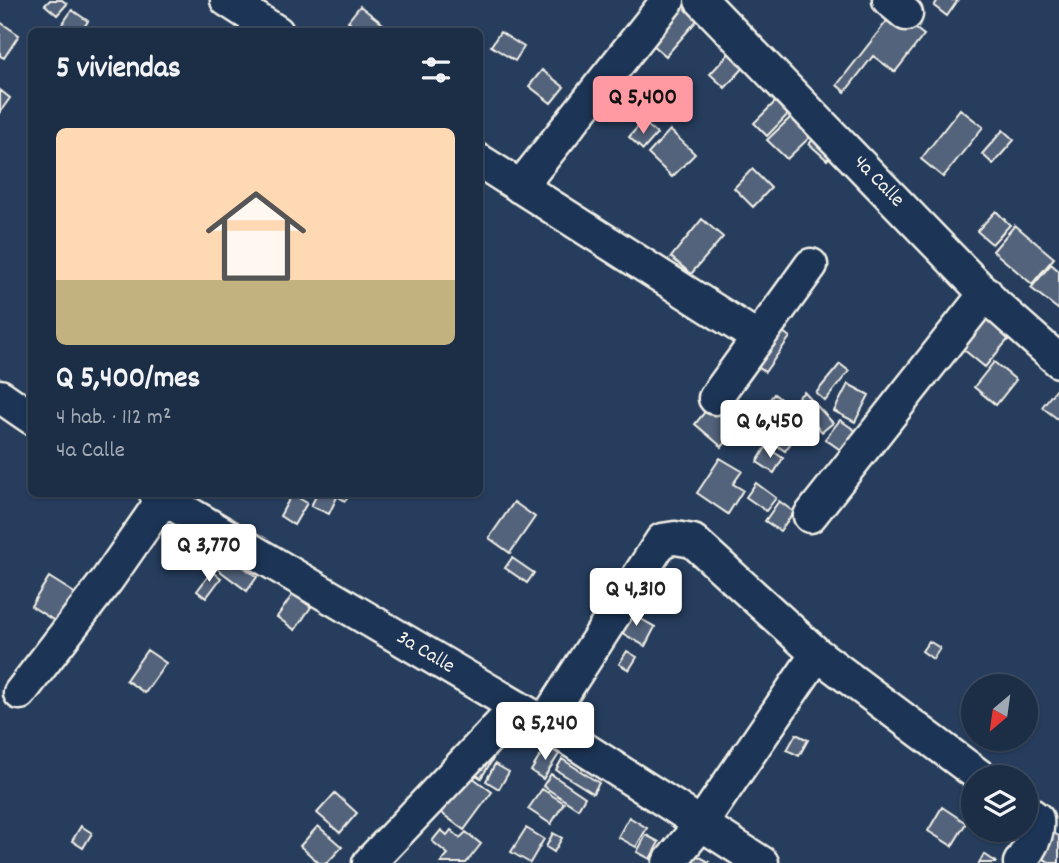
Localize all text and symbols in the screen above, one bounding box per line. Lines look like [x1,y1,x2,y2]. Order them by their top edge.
text: 5 viviendas [56,49,181,92]
icon: filters [417,51,455,89]
pin: Q 5,400 [578,76,708,136]
text: Q 5,400 [609,82,677,115]
street label: 4a Calle [845,149,911,215]
icon: home [193,173,319,299]
text: Q 5,400/mes [56,359,200,402]
pin: Q 6,450 [705,400,835,460]
text: 4 hab. · 112 m² [56,402,171,435]
text: Q 6,450 [736,406,804,439]
text: 4a Calle [56,435,125,468]
pin: Q 3,770 [144,524,274,584]
text: Q 3,770 [177,530,241,563]
pin: Q 4,310 [571,568,701,628]
text: Q 4,310 [606,574,666,607]
street label: 3a Calle [390,624,460,682]
north arrow [961,674,1038,751]
map controls [961,674,1038,842]
pin: Q 5,240 [480,702,610,762]
text: Q 5,240 [512,708,578,741]
button: layers [961,765,1038,842]

